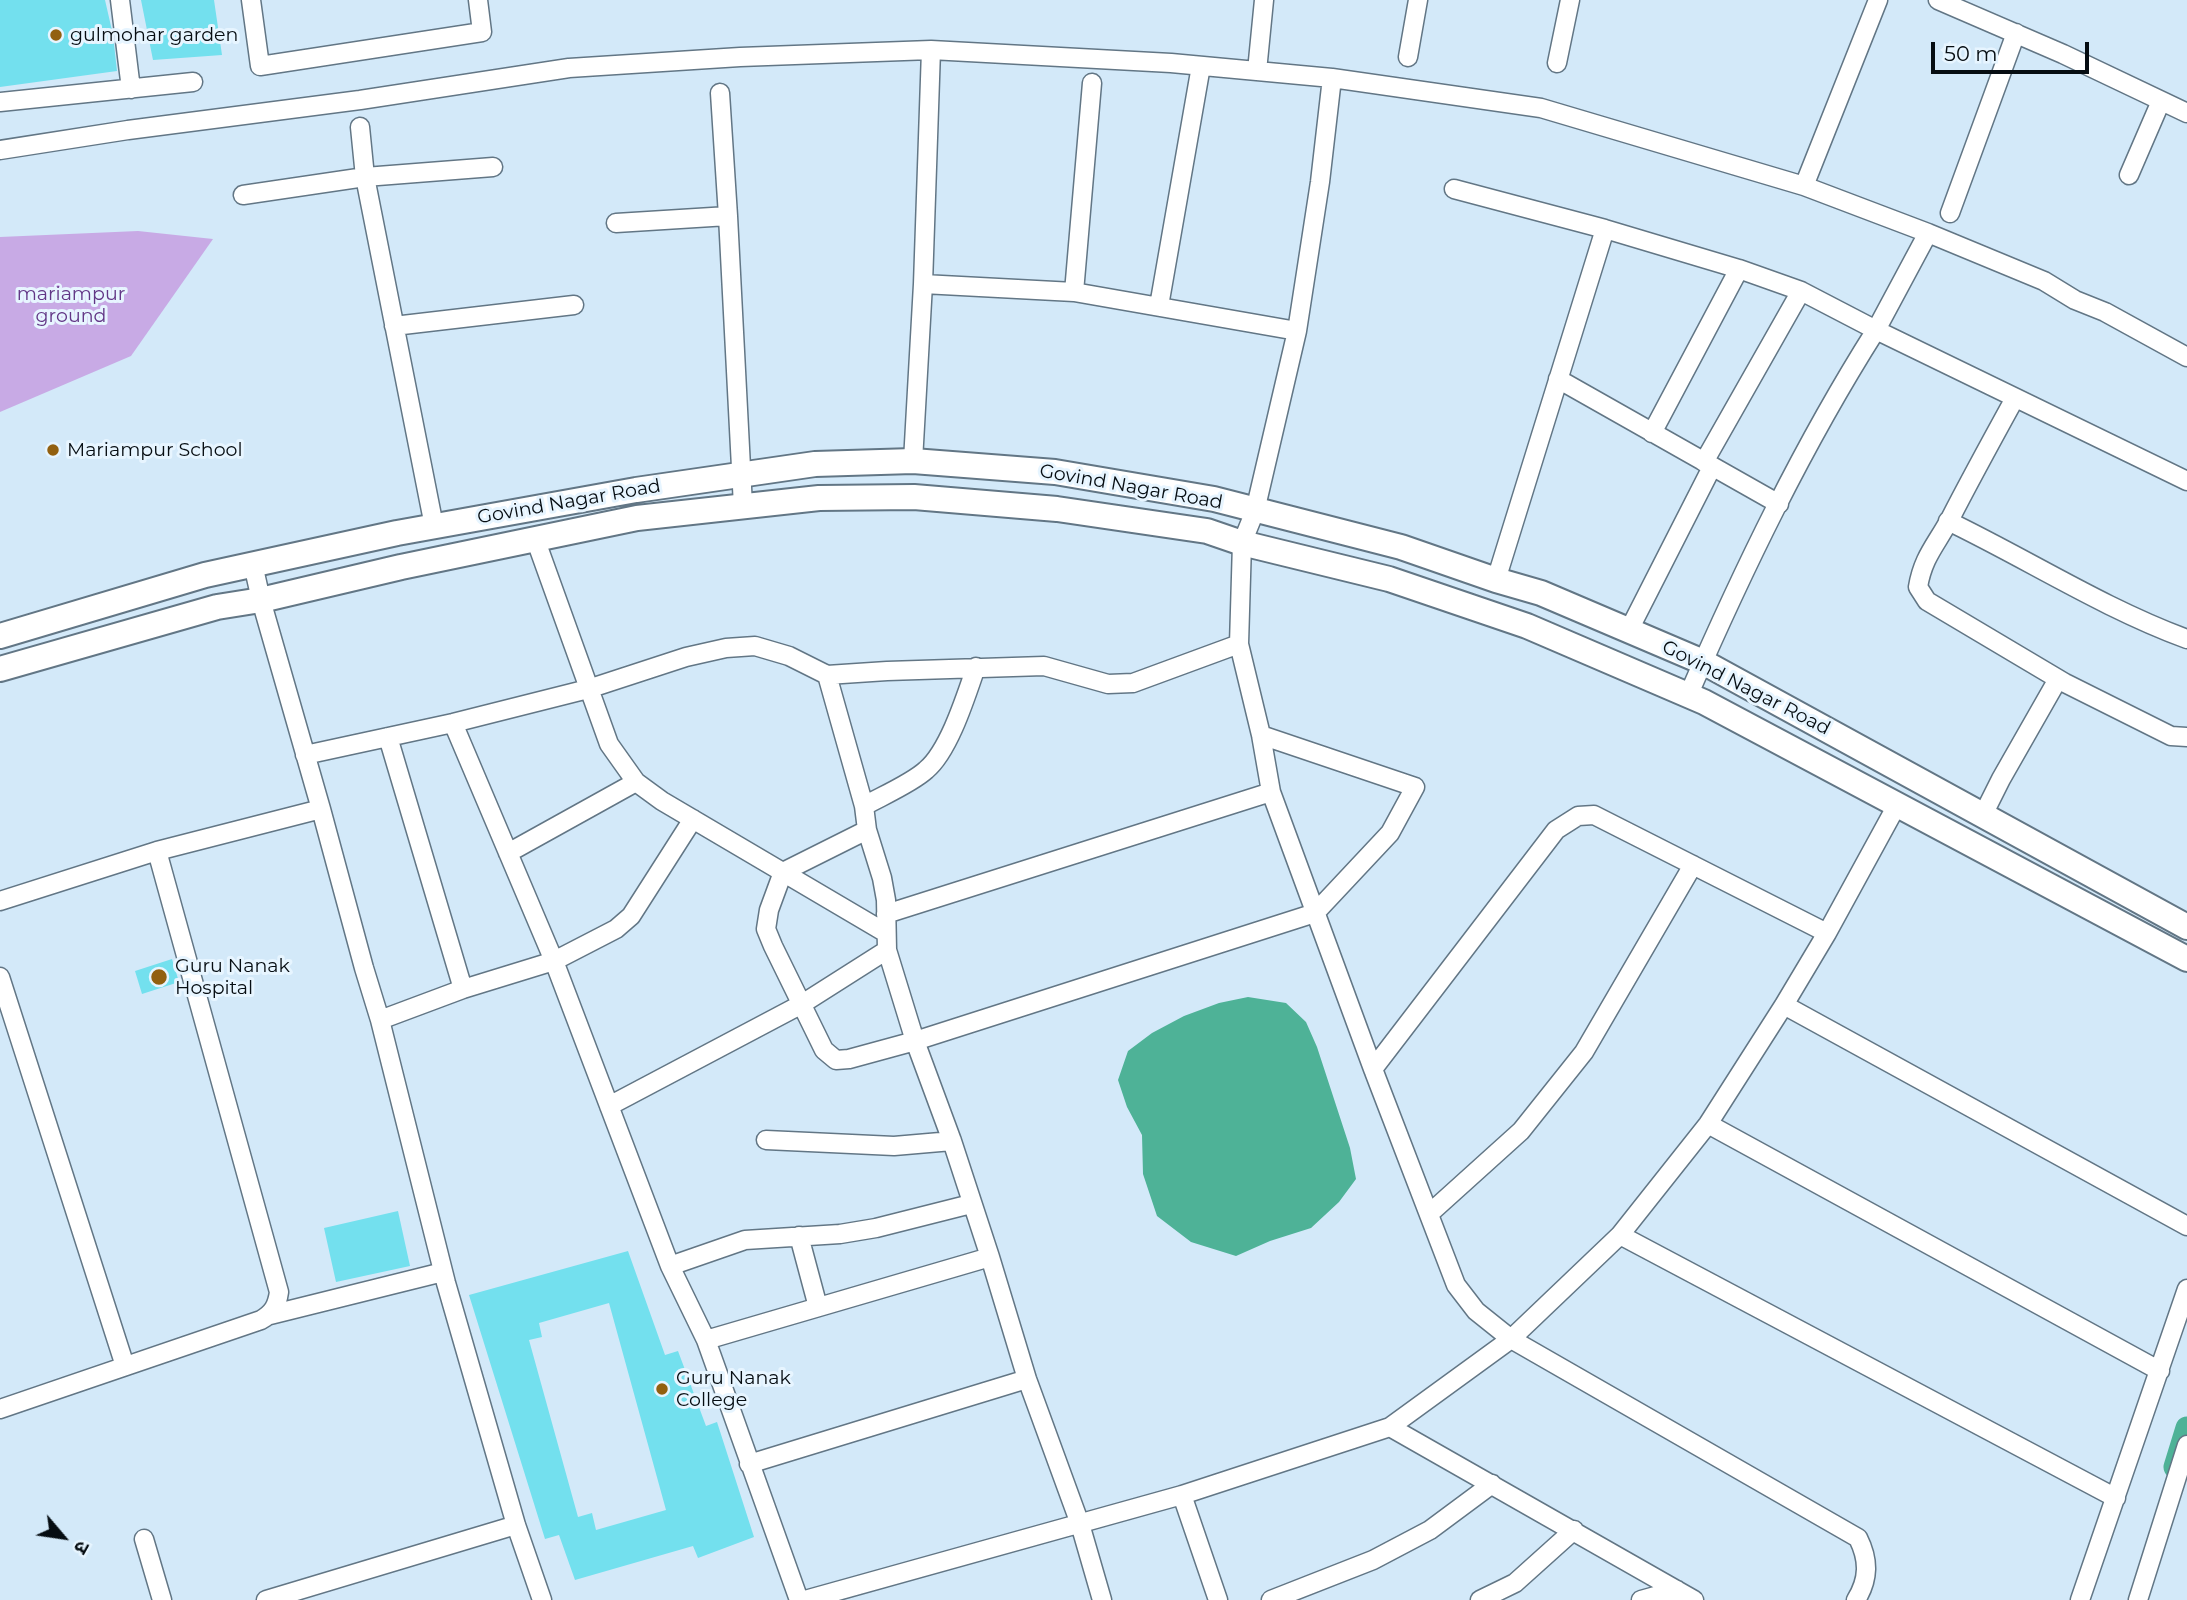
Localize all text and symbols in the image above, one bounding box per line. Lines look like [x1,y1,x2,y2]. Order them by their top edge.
place label: gulmohar garden [70,24,238,46]
marker: gulmohar garden [48,27,64,43]
scale bar [1935,28,2092,72]
text: 50 m [1944,41,1998,66]
park label: mariampur ground [17,283,125,327]
place label: Mariampur School [67,439,243,461]
marker: Mariampur School [45,442,61,458]
street label: Govind Nagar Road [1038,460,1224,514]
street label: Govind Nagar Road [476,475,662,529]
street label: Govind Nagar Road [1658,636,1834,740]
place label: Guru Nanak Hospital [175,955,290,999]
marker: Guru Nanak Hospital [149,967,169,987]
place label: Guru Nanak College [676,1367,791,1411]
marker: Guru Nanak College [654,1381,670,1397]
north arrow [28,1502,98,1572]
text: उ [69,1537,95,1558]

